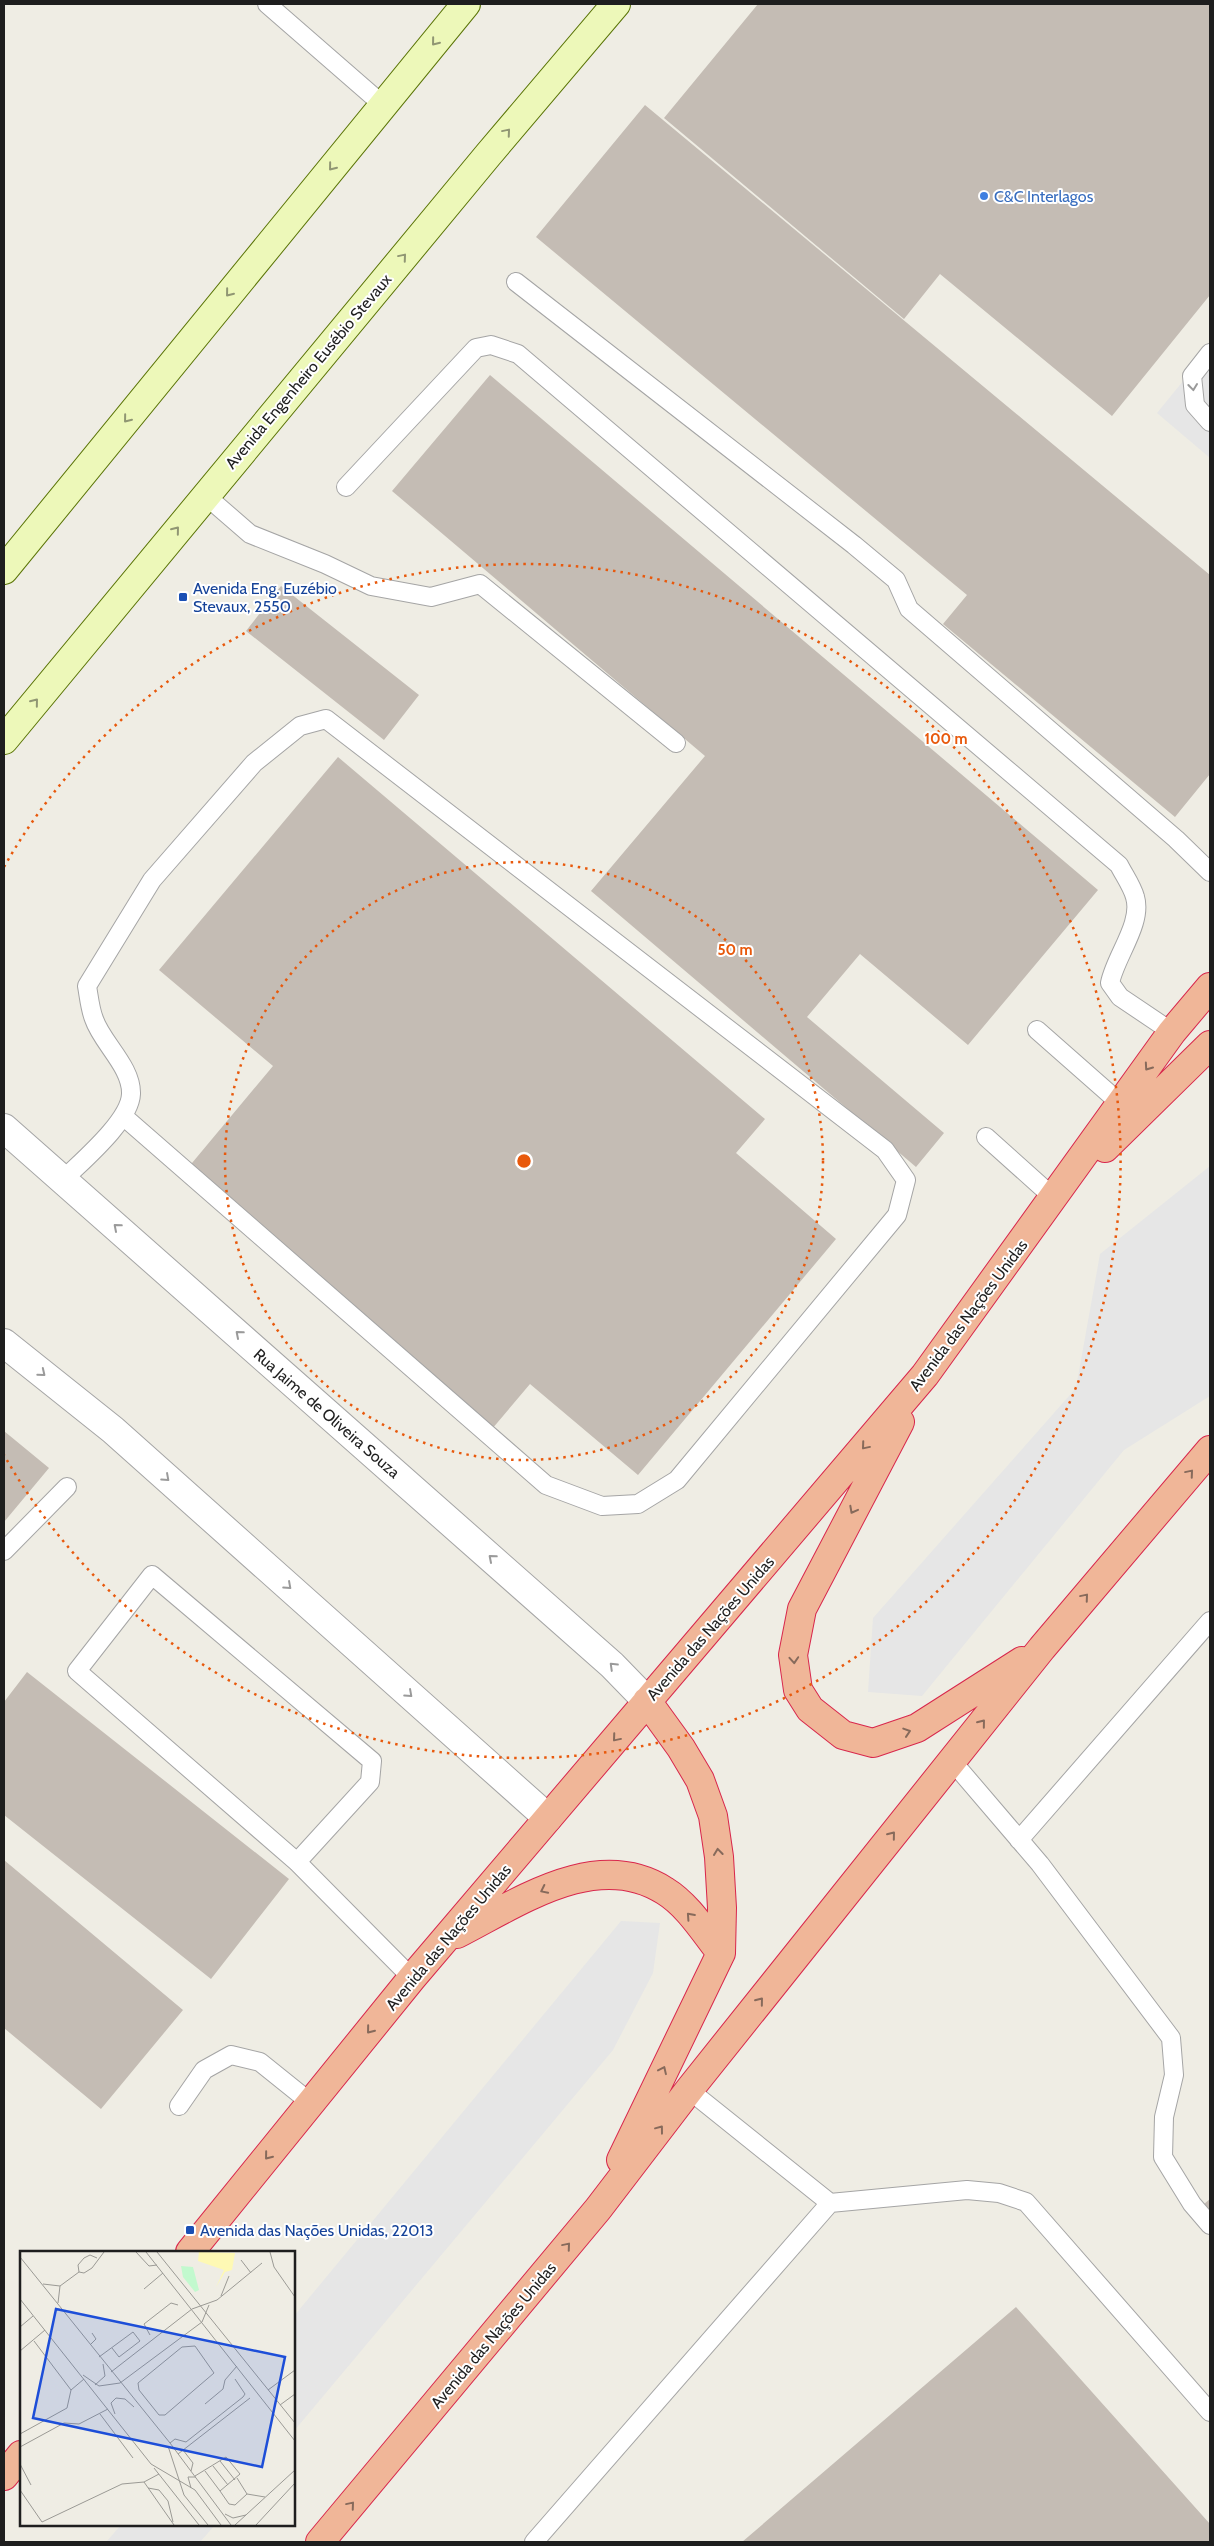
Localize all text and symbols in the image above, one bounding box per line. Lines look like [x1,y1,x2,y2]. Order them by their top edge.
one-way arrow [431,36,440,45]
one-way arrow [501,129,510,138]
one-way arrow [329,162,338,171]
place label: C&C Interlagos [994,187,1094,206]
marker: C&C Interlagos [978,190,990,202]
one-way arrow [397,254,406,263]
street label: Avenida Engenheiro Eusébio Stevaux [221,270,396,473]
one-way arrow [226,288,235,297]
one-way arrow [1187,383,1198,391]
one-way arrow [123,414,132,423]
one-way arrow [171,527,179,536]
place label: Avenida Eng. Euzébio Stevaux, 2550 [193,579,337,616]
marker: Avenida Eng. Euzébio Stevaux, 2550 [177,591,189,603]
one-way arrow [29,699,38,708]
text: 100 m [924,730,968,748]
text: 50 m [717,941,753,959]
one-way arrow [1145,1061,1154,1070]
centre of rings [515,1152,533,1170]
one-way arrow [114,1224,123,1233]
street label: Avenida das Nações Unidas [905,1236,1032,1395]
one-way arrow [236,1332,245,1340]
street label: Rua Jaime de Oliveira Souza [250,1345,404,1482]
one-way arrow [36,1368,45,1376]
one-way arrow [862,1440,871,1449]
one-way arrow [1185,1470,1193,1479]
one-way arrow [161,1472,170,1481]
one-way arrow [849,1505,859,1514]
street label: Avenida das Nações Unidas [643,1552,778,1704]
one-way arrow [488,1555,497,1564]
one-way arrow [282,1580,291,1589]
one-way arrow [1080,1594,1088,1603]
one-way arrow [789,1656,800,1664]
one-way arrow [610,1663,619,1672]
one-way arrow [403,1688,412,1697]
one-way arrow [977,1720,985,1729]
one-way arrow [903,1727,911,1737]
one-way arrow [612,1733,621,1742]
one-way arrow [887,1832,896,1841]
one-way arrow [713,1848,724,1856]
street label: Avenida das Nações Unidas [382,1860,515,2014]
one-way arrow [540,1884,549,1894]
one-way arrow [687,1912,696,1921]
one-way arrow [755,1998,763,2007]
one-way arrow [368,2024,376,2033]
one-way arrow [657,2066,668,2075]
one-way arrow [654,2126,662,2135]
one-way arrow [265,2150,273,2159]
place label: Avenida das Nações Unidas, 22013 [200,2221,433,2240]
marker: Avenida das Nações Unidas, 22013 [184,2224,196,2236]
one-way arrow [562,2243,570,2252]
inset map [20,2251,295,2526]
street label: Avenida das Nações Unidas [427,2258,560,2412]
one-way arrow [345,2502,354,2511]

